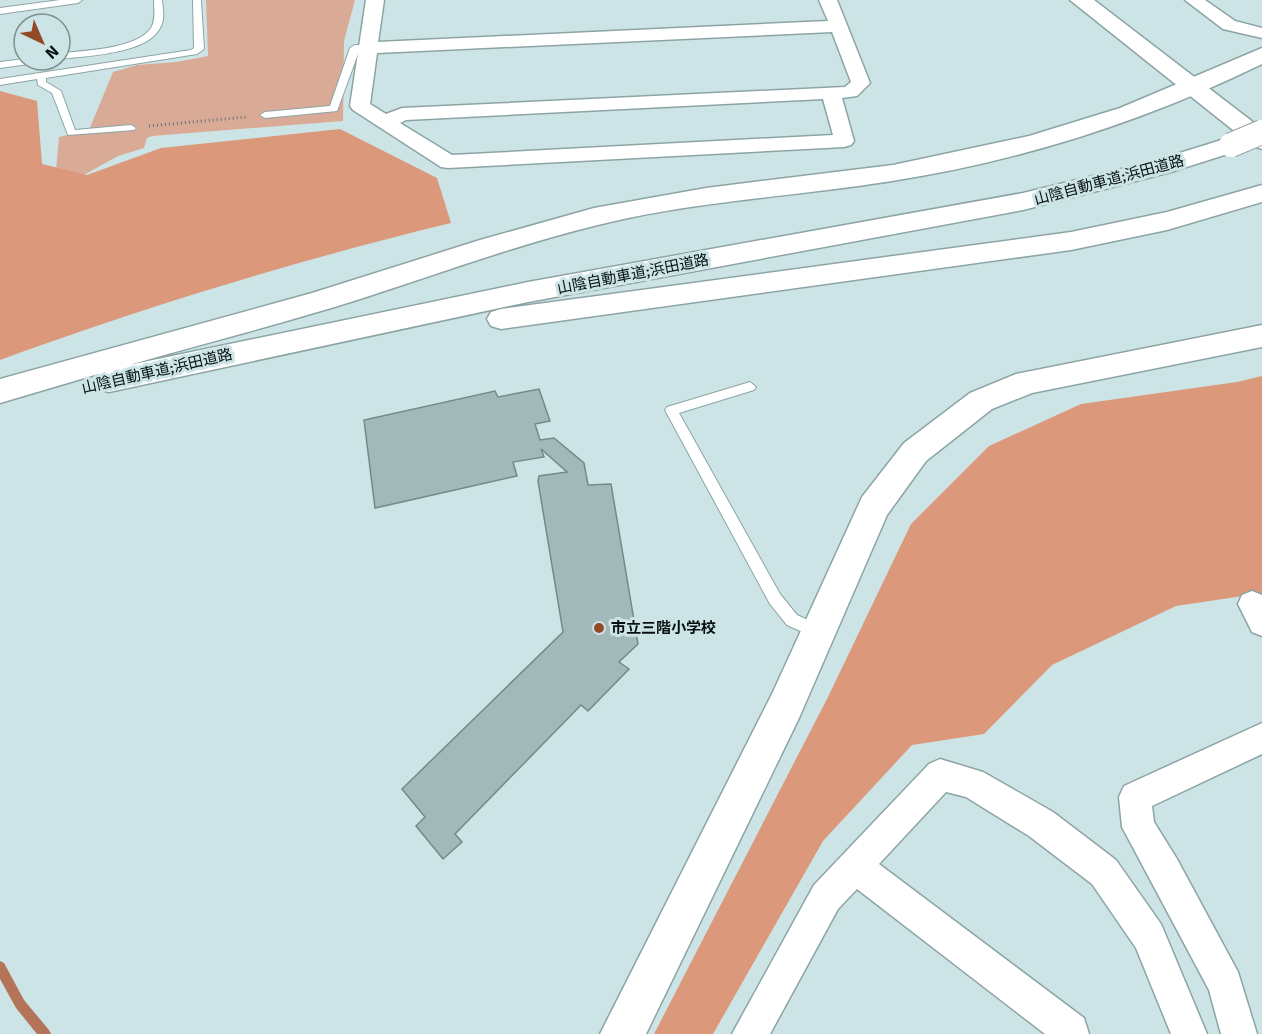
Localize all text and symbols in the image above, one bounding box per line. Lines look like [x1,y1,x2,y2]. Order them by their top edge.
north arrow [12,12,72,72]
text: N [41,41,63,63]
street label: 山陰自動車道;浜田道路 [1032,151,1186,209]
street label: 山陰自動車道;浜田道路 [556,250,710,298]
street label: 山陰自動車道;浜田道路 [80,345,234,397]
place label: 市立三階小学校 [611,619,716,637]
marker: 市立三階小学校 [592,621,606,635]

